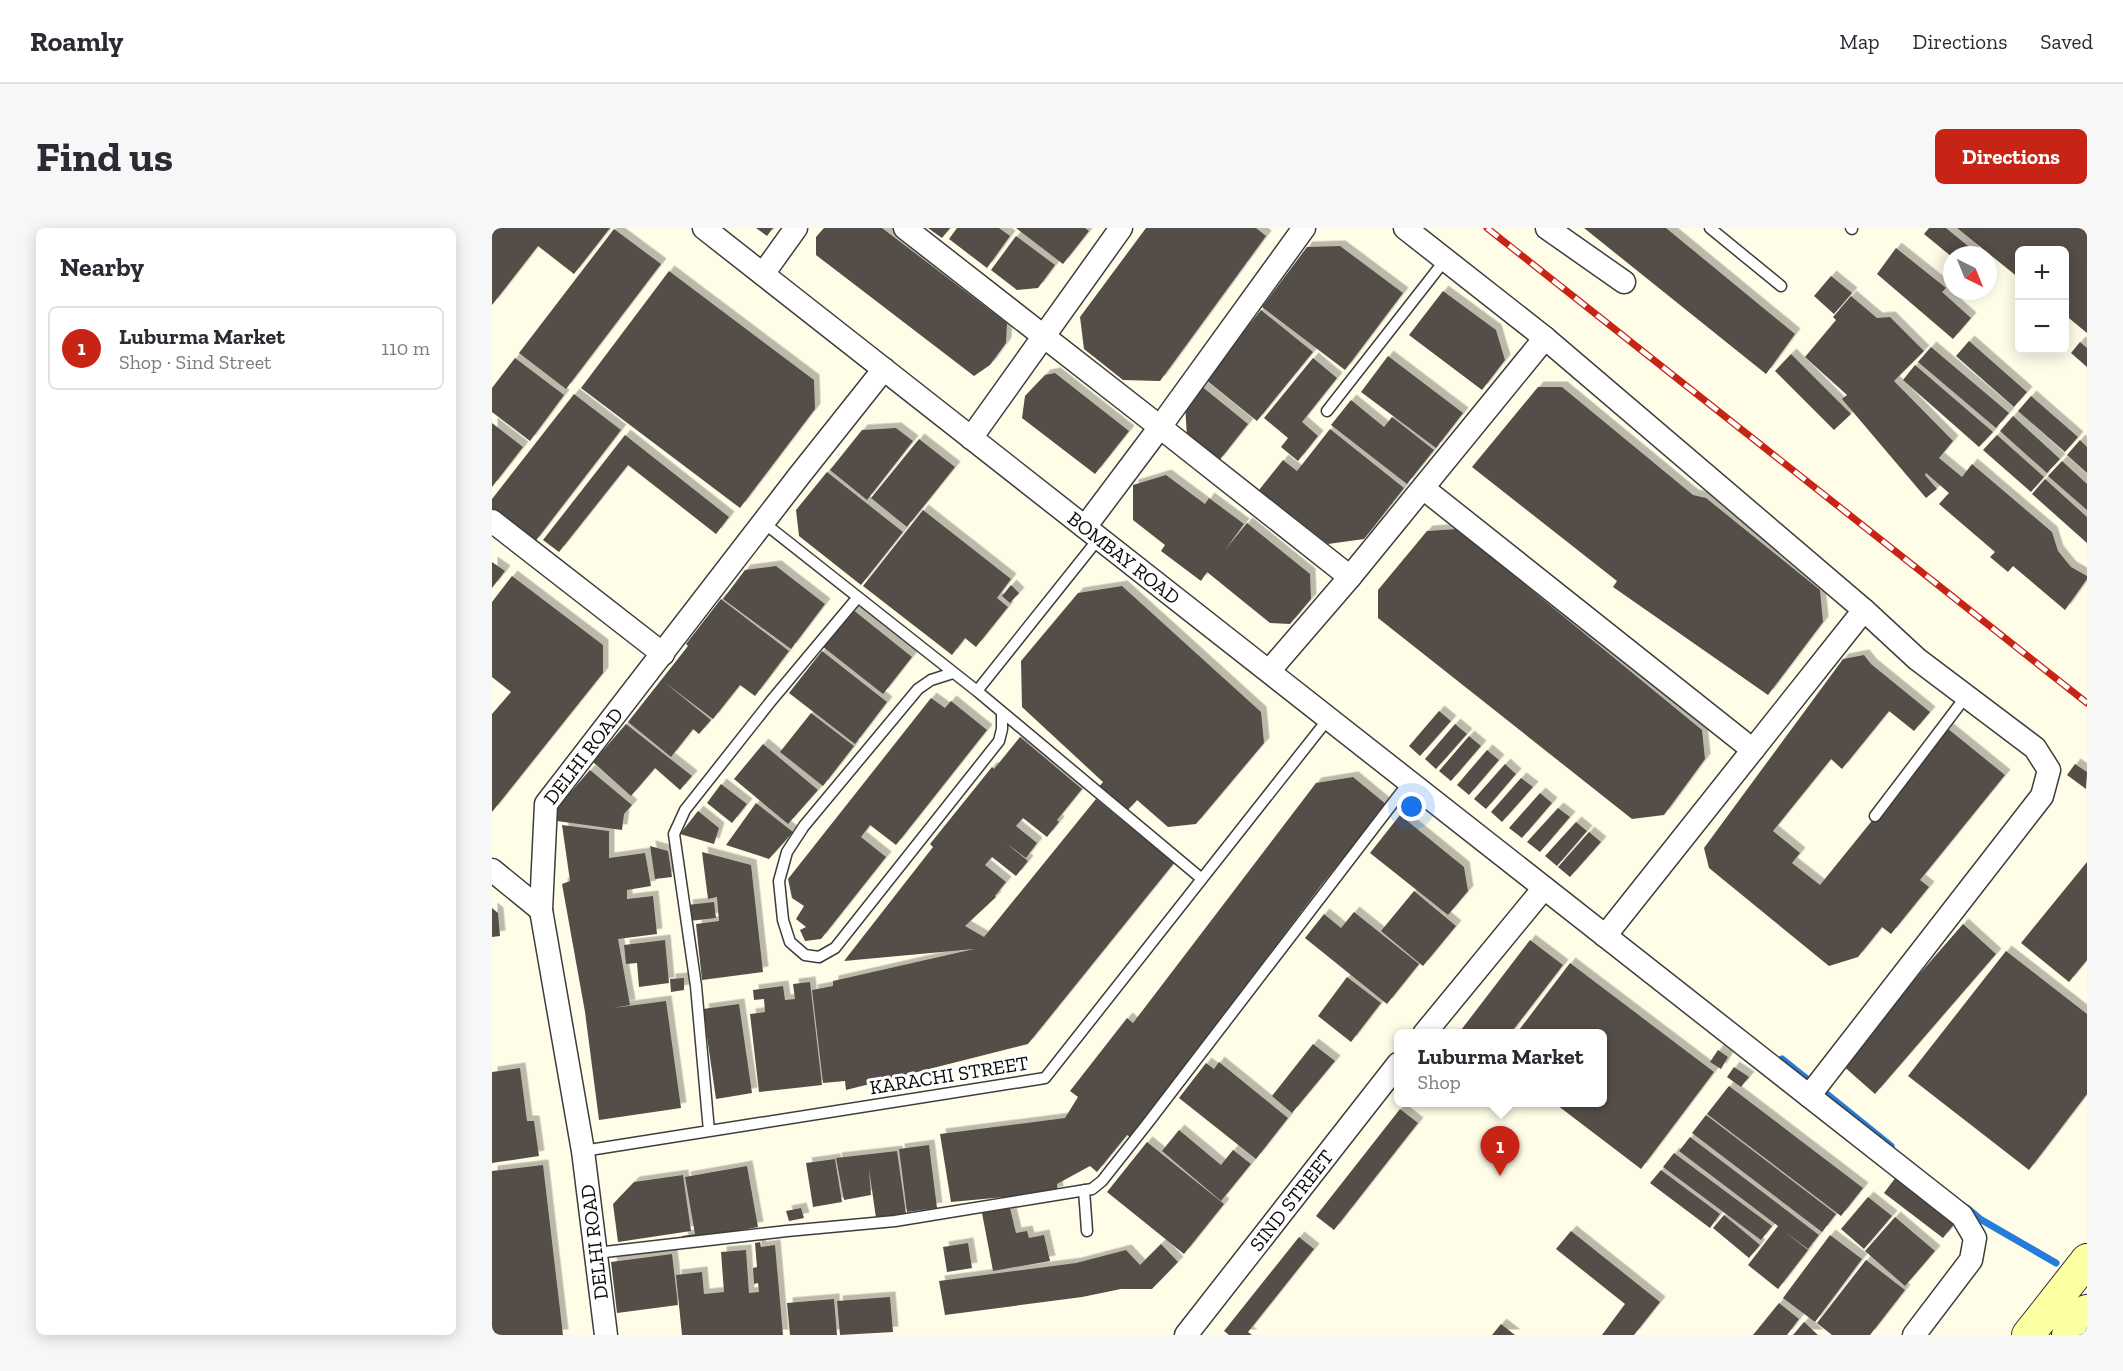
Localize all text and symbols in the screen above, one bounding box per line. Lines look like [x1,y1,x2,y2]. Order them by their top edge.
text: Roamly [30,25,123,58]
text: Map [1840,29,1880,54]
text: Directions [1913,29,2007,54]
text: Saved [2040,29,2093,54]
button: Directions [1935,129,2087,184]
text: Find us [36,131,173,182]
north arrow [1943,246,1997,300]
map controls [2015,246,2069,354]
button: + [2015,246,2069,300]
text: Nearby [60,251,144,283]
button: − [2015,300,2069,354]
text: Luburma Market [119,323,285,350]
text: 1 [77,336,86,360]
text: 110 m [381,336,430,360]
text: Shop · Sind Street [119,350,272,374]
street label: BOMBAY ROAD [1063,506,1185,609]
street label: DELHI ROAD [538,703,628,809]
your location [1397,792,1426,821]
popup [1394,1029,1607,1107]
text: Luburma Market [1418,1043,1583,1070]
street label: KARACHI STREET [868,1051,1030,1099]
text: Shop [1418,1070,1461,1094]
pin: 1 [1480,1126,1520,1176]
street label: SIND STREET [1244,1145,1338,1256]
street label: DELHI ROAD [575,1183,613,1301]

